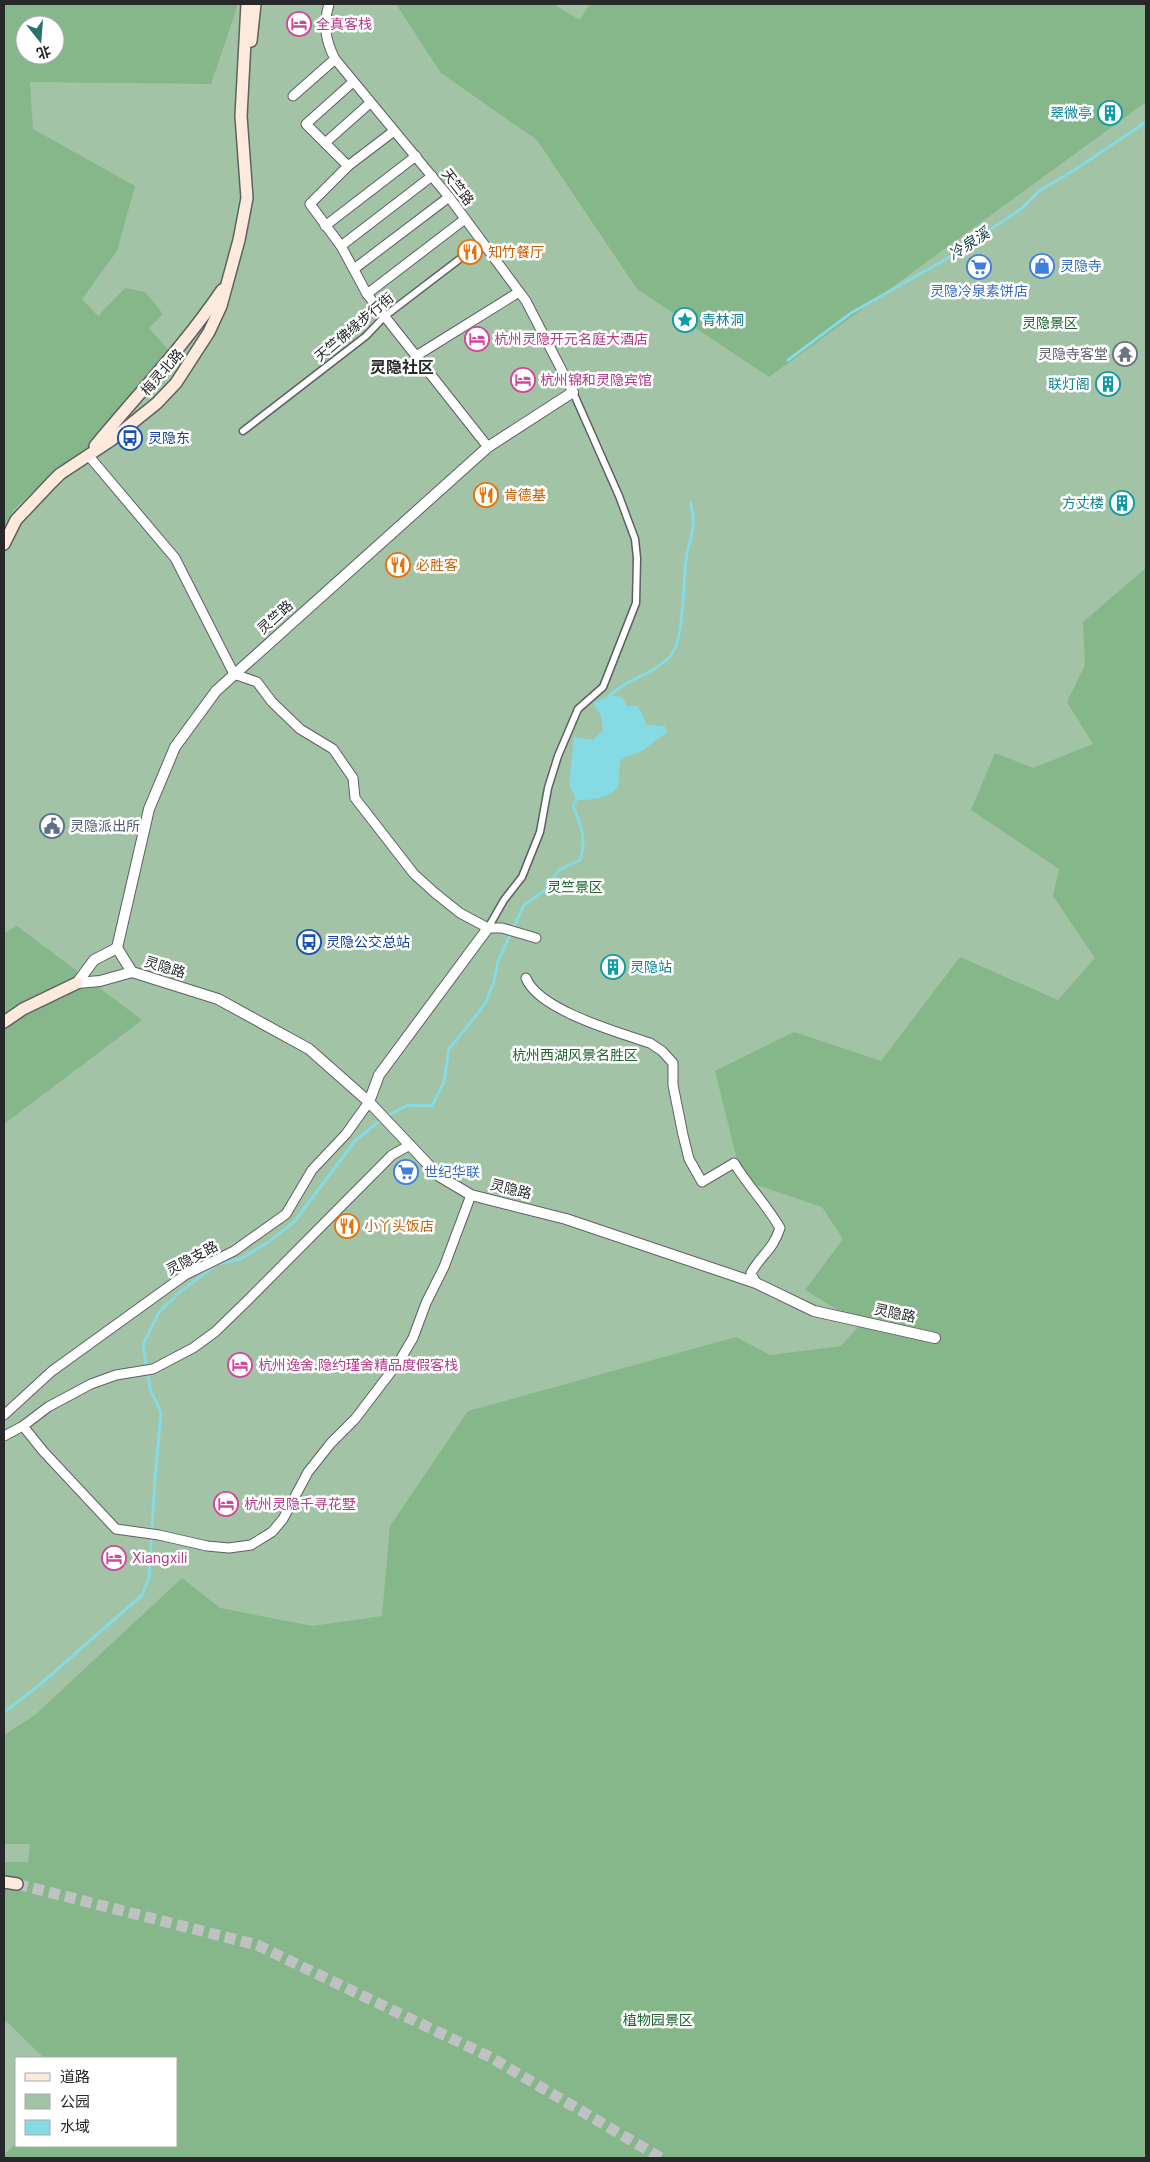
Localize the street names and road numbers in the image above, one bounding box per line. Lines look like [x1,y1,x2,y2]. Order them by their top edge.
street label: 天竺路 [439,165,478,208]
street label: 天竺佛缘步行街 [311,289,397,365]
street label: 梅灵北路 [137,345,186,398]
street label: 灵竺路 [253,596,296,637]
street label: 灵隐路 [143,952,188,981]
street label: 灵隐路 [489,1175,534,1202]
street label: 灵隐支路 [163,1237,220,1278]
street label: 灵隐路 [873,1300,917,1325]

